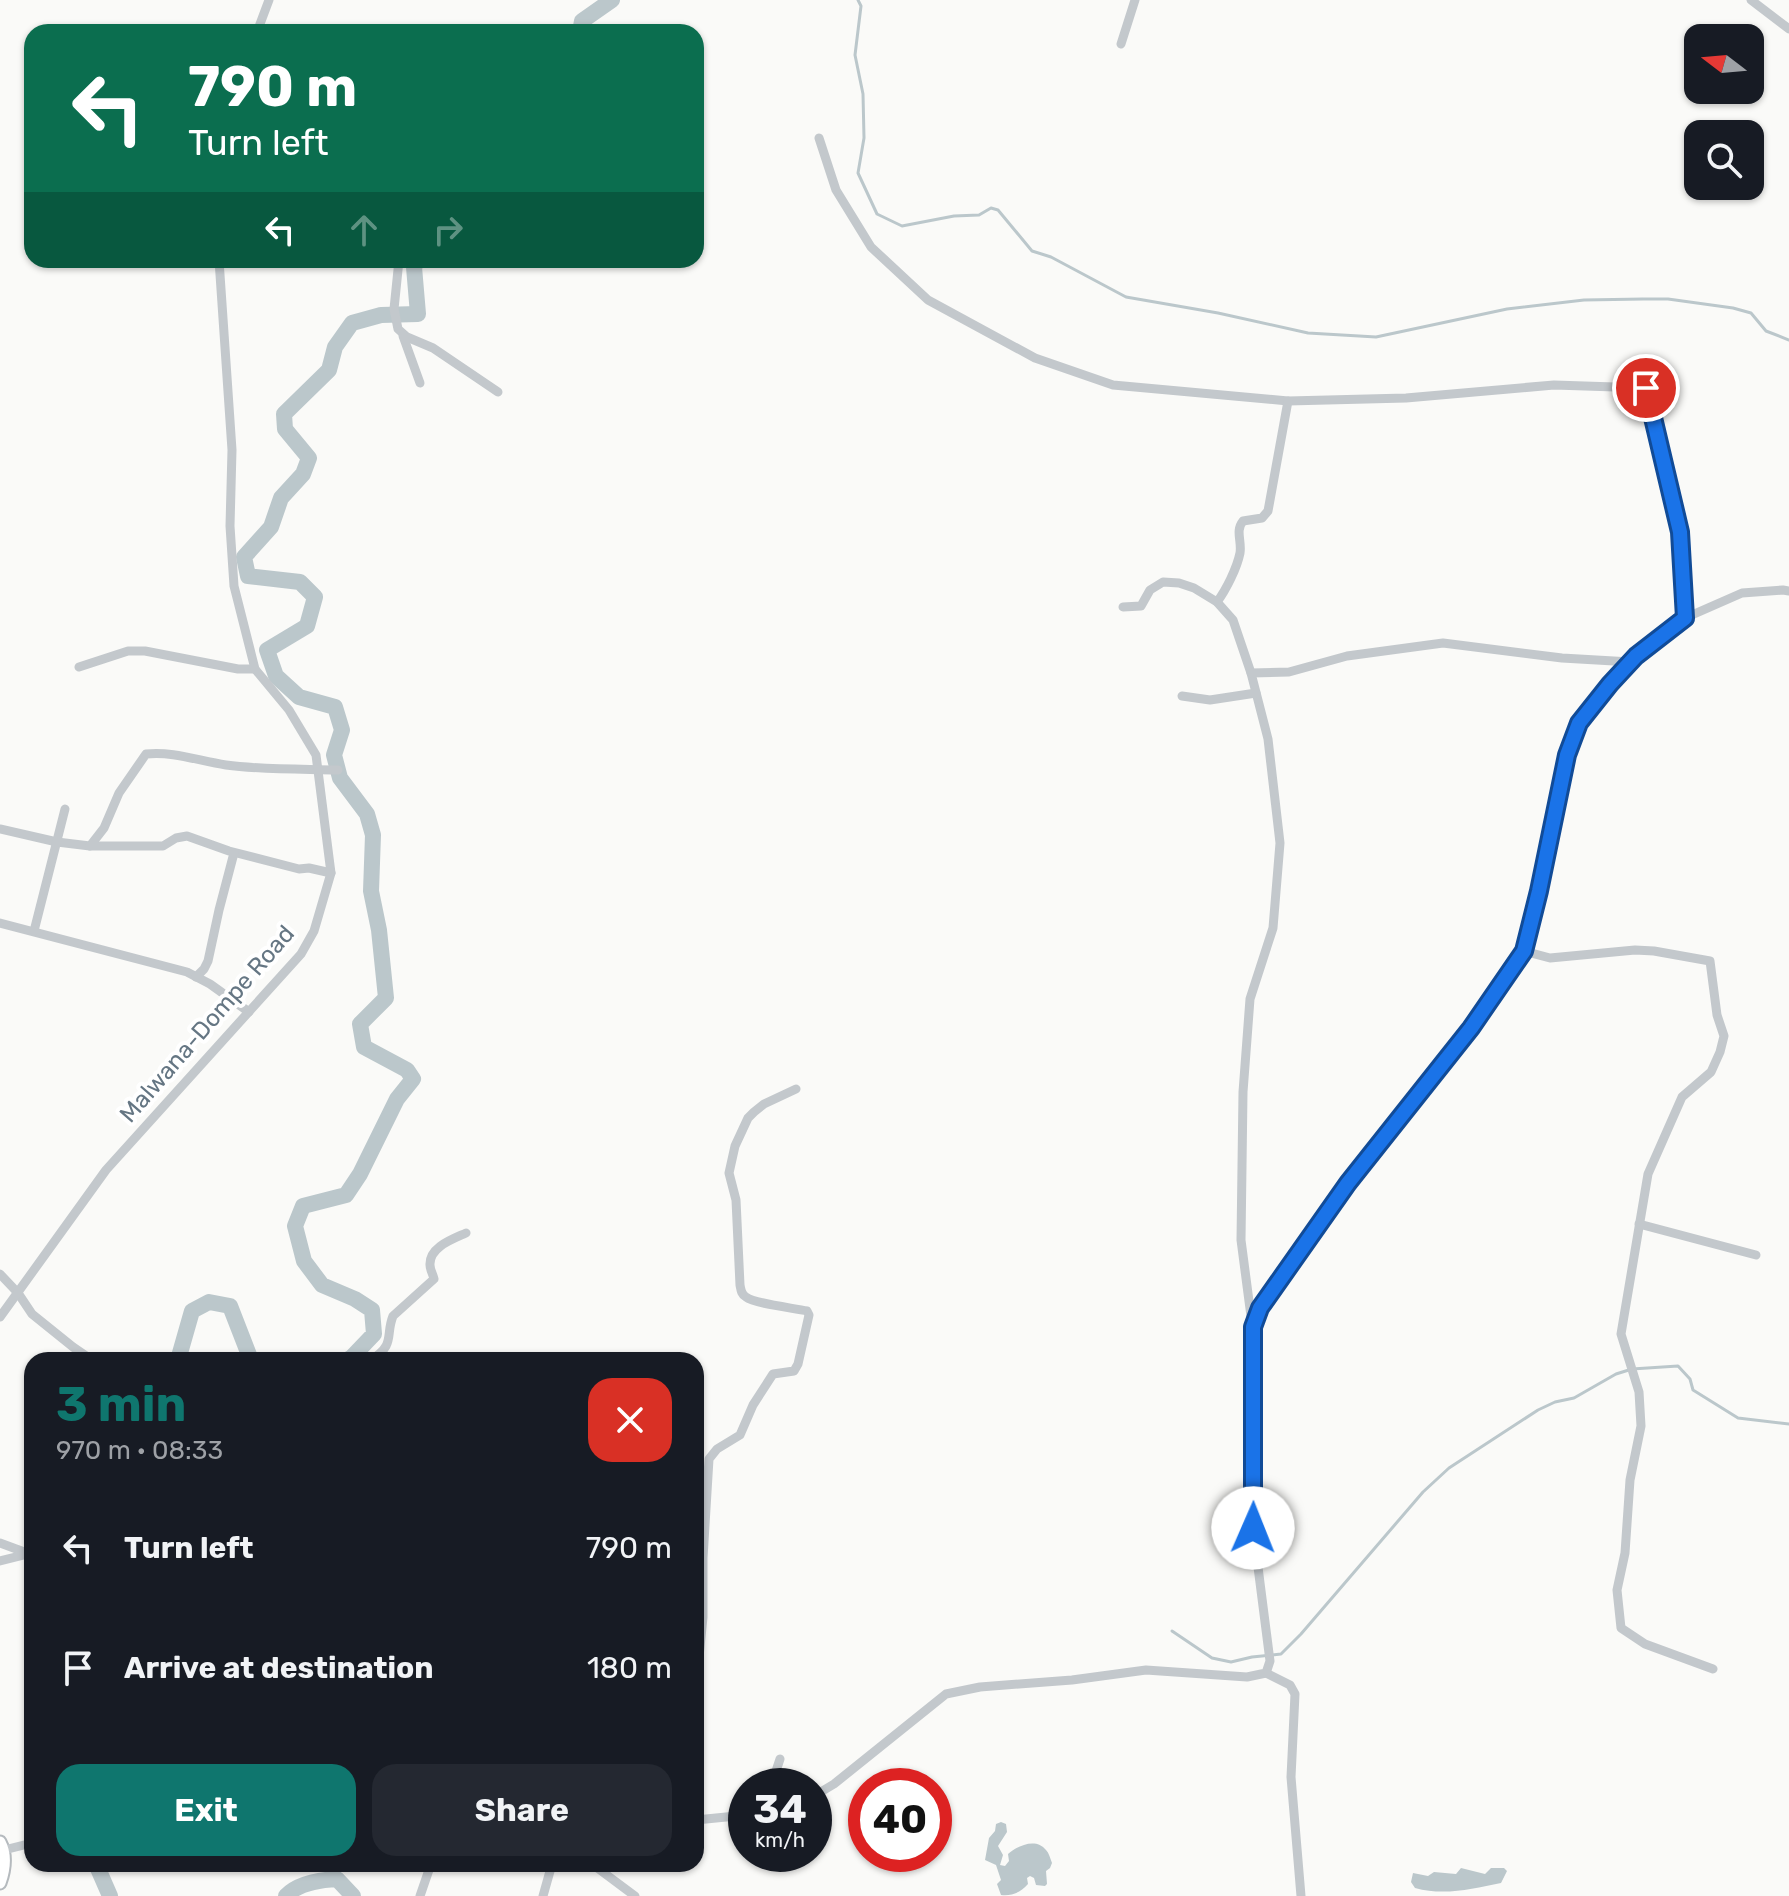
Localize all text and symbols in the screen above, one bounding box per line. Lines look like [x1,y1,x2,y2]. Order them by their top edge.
north arrow [1684,24,1764,104]
map controls [1684,24,1764,200]
text: 790 m [188,54,357,120]
icon: left [56,56,160,160]
button: search [1684,120,1764,200]
text: Turn left [188,121,329,164]
icon: left [258,208,302,252]
icon: ahead [342,208,386,252]
icon: right [426,208,470,252]
pin [1612,354,1680,422]
icon: arrive [1624,366,1668,410]
street label: Malwana-Dompe Road [114,920,300,1128]
text: 3 min [56,1376,186,1433]
button: close [588,1378,672,1462]
text: 970 m · 08:33 [56,1435,223,1466]
position arrow [1211,1486,1295,1570]
icon: left [56,1526,100,1570]
text: Turn left [124,1530,254,1566]
text: 790 m [586,1530,672,1566]
icon: arrive [56,1646,100,1690]
text: Arrive at destination [124,1650,434,1686]
text: 180 m [587,1650,672,1686]
button: Exit [56,1764,356,1856]
button: Share [372,1764,672,1856]
speed limit sign: 40 [848,1768,952,1872]
text: 34 [753,1786,807,1833]
text: km/h [755,1828,805,1852]

